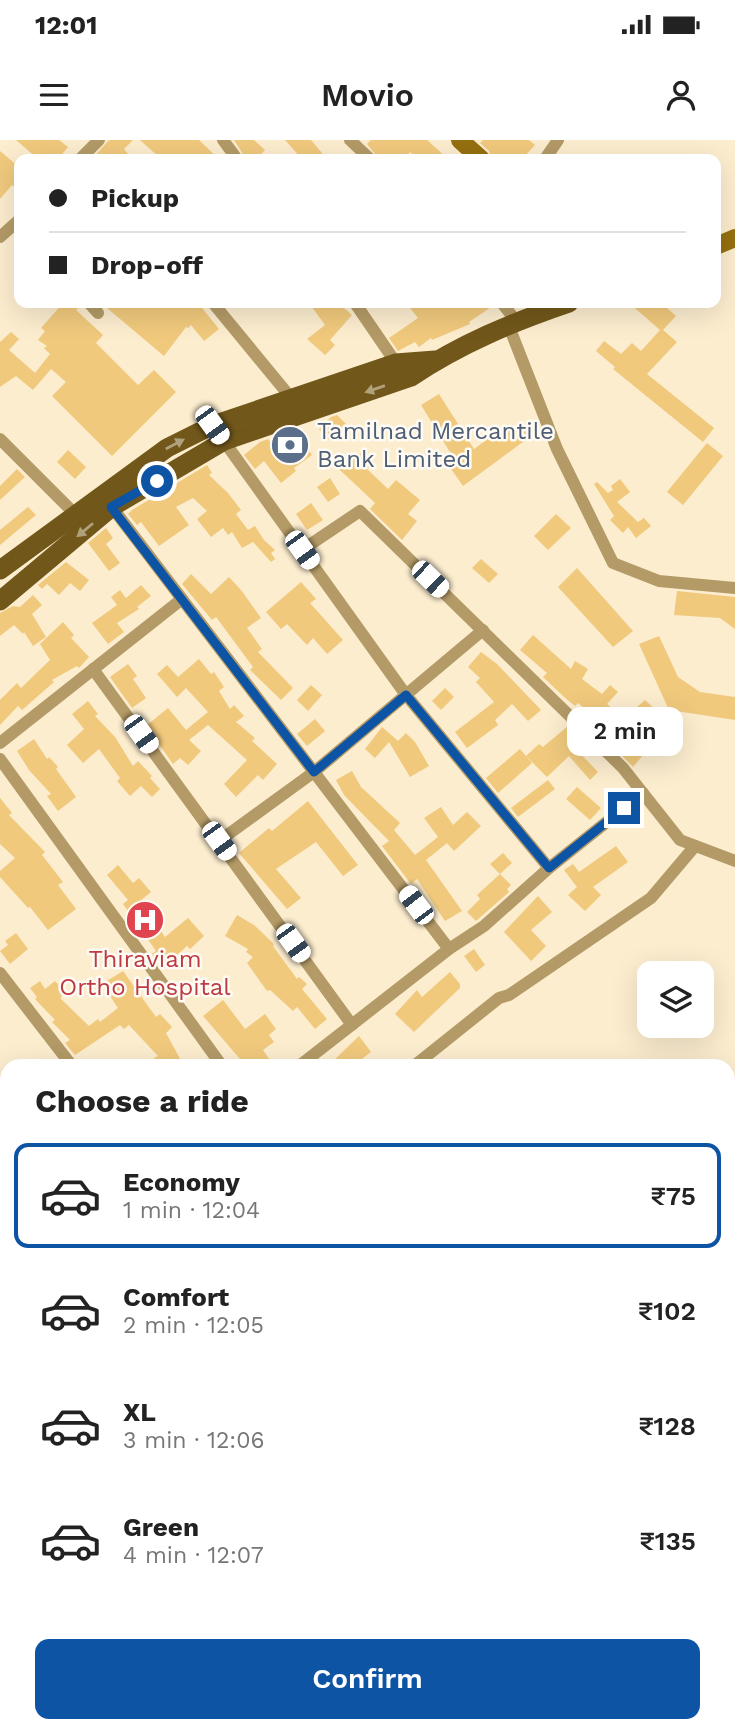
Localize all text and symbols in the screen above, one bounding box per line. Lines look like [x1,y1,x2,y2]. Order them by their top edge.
text: 12:01 [35,10,98,40]
icon: menu [35,76,73,114]
text: Movio [321,76,414,114]
icon: person [662,76,700,114]
text: Pickup [91,183,179,213]
text: Drop-off [91,250,203,280]
one-way arrow [365,384,386,395]
car [192,402,233,448]
place label: Tamilnad Mercantile Bank Limited [317,417,554,473]
bank icon: Tamilnad Mercantile Bank Limited [269,424,311,466]
one-way arrow [165,439,185,450]
route start [141,465,173,497]
one-way arrow [76,522,94,537]
car [282,527,323,573]
car [408,557,453,601]
callout: 2 min [566,706,682,756]
car [121,711,162,757]
text: 2 min [593,718,657,745]
route end [608,792,640,824]
car [199,818,240,864]
car [395,882,438,928]
hospital icon: Thiraviam Ortho Hospital [124,899,166,941]
car [273,920,314,966]
place label: Thiraviam Ortho Hospital [59,945,231,1001]
map controls [637,961,714,1038]
button: layers [637,961,714,1038]
text: Choose a ride [35,1082,249,1120]
icon: car [39,1164,102,1227]
text: Economy [123,1167,240,1197]
text: ₹75 [650,1181,696,1211]
text: 1 min · 12:04 [123,1197,260,1224]
icon: car [39,1279,102,1342]
text: Comfort [123,1282,229,1312]
text: ₹102 [638,1296,696,1326]
text: 2 min · 12:05 [123,1312,264,1339]
icon: car [39,1394,102,1457]
text: XL [123,1397,156,1427]
text: ₹128 [638,1411,696,1441]
text: 3 min · 12:06 [123,1427,264,1454]
icon: car [39,1509,102,1572]
text: Green [123,1512,199,1542]
text: ₹135 [640,1526,696,1556]
text: 4 min · 12:07 [123,1542,264,1569]
button: Confirm [35,1639,700,1719]

